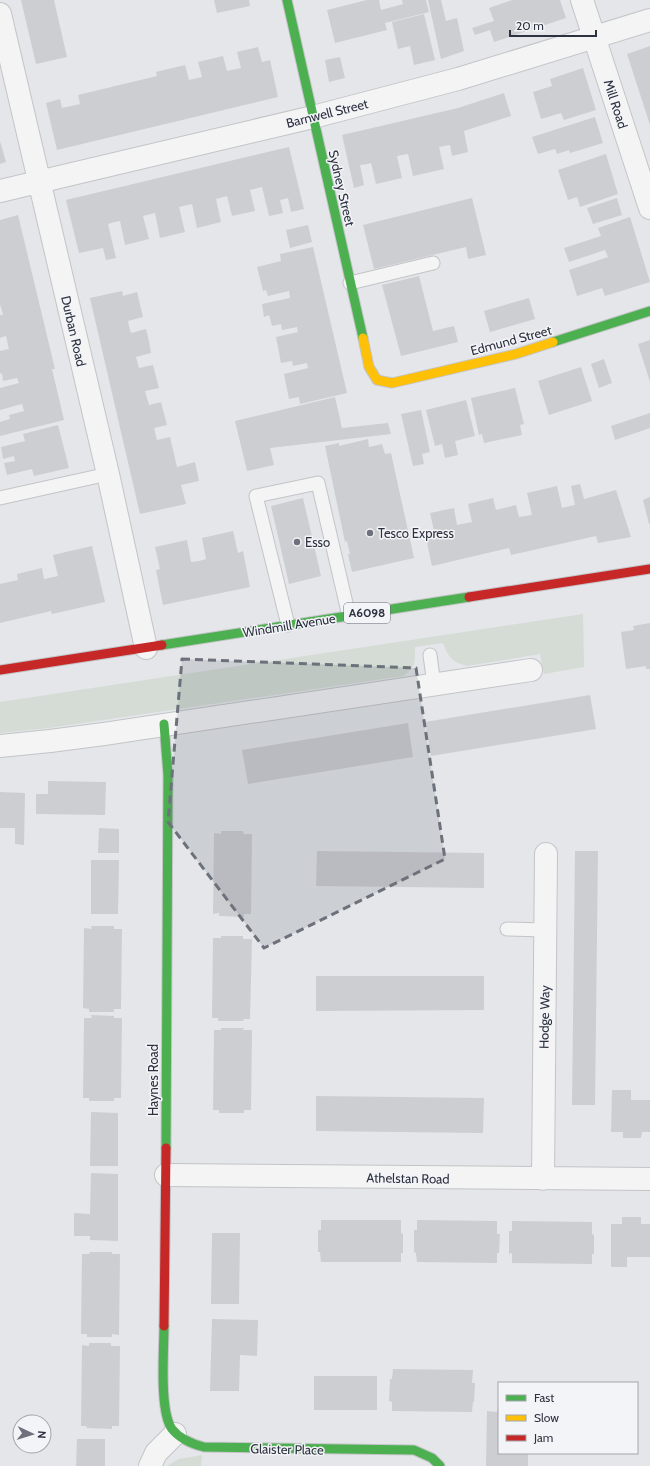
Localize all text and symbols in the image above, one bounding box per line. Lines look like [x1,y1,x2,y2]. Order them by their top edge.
scale bar [510,12,596,38]
text: 20 m [516,18,544,33]
street label: Mill Road [601,78,631,130]
street label: Barnwell Street [284,95,370,131]
street label: Sydney Street [325,148,359,228]
street label: Durban Road [58,294,90,368]
street label: Edmund Street [469,321,554,359]
place label: Tesco Express [378,525,454,541]
marker: Tesco Express [365,528,375,538]
place label: Esso [305,534,330,550]
marker: Esso [292,537,302,547]
road number: A6098 [344,603,390,623]
street label: Windmill Avenue [241,610,337,640]
street label: Hodge Way [535,985,553,1049]
street label: Haynes Road [145,1044,161,1116]
street label: Athelstan Road [366,1169,450,1187]
legend [498,1382,638,1454]
text: Fast [534,1390,554,1405]
text: Slow [534,1410,559,1425]
north arrow [12,1414,52,1454]
text: N [35,1430,49,1439]
text: Jam [533,1430,553,1445]
street label: Glaister Place [250,1440,324,1458]

